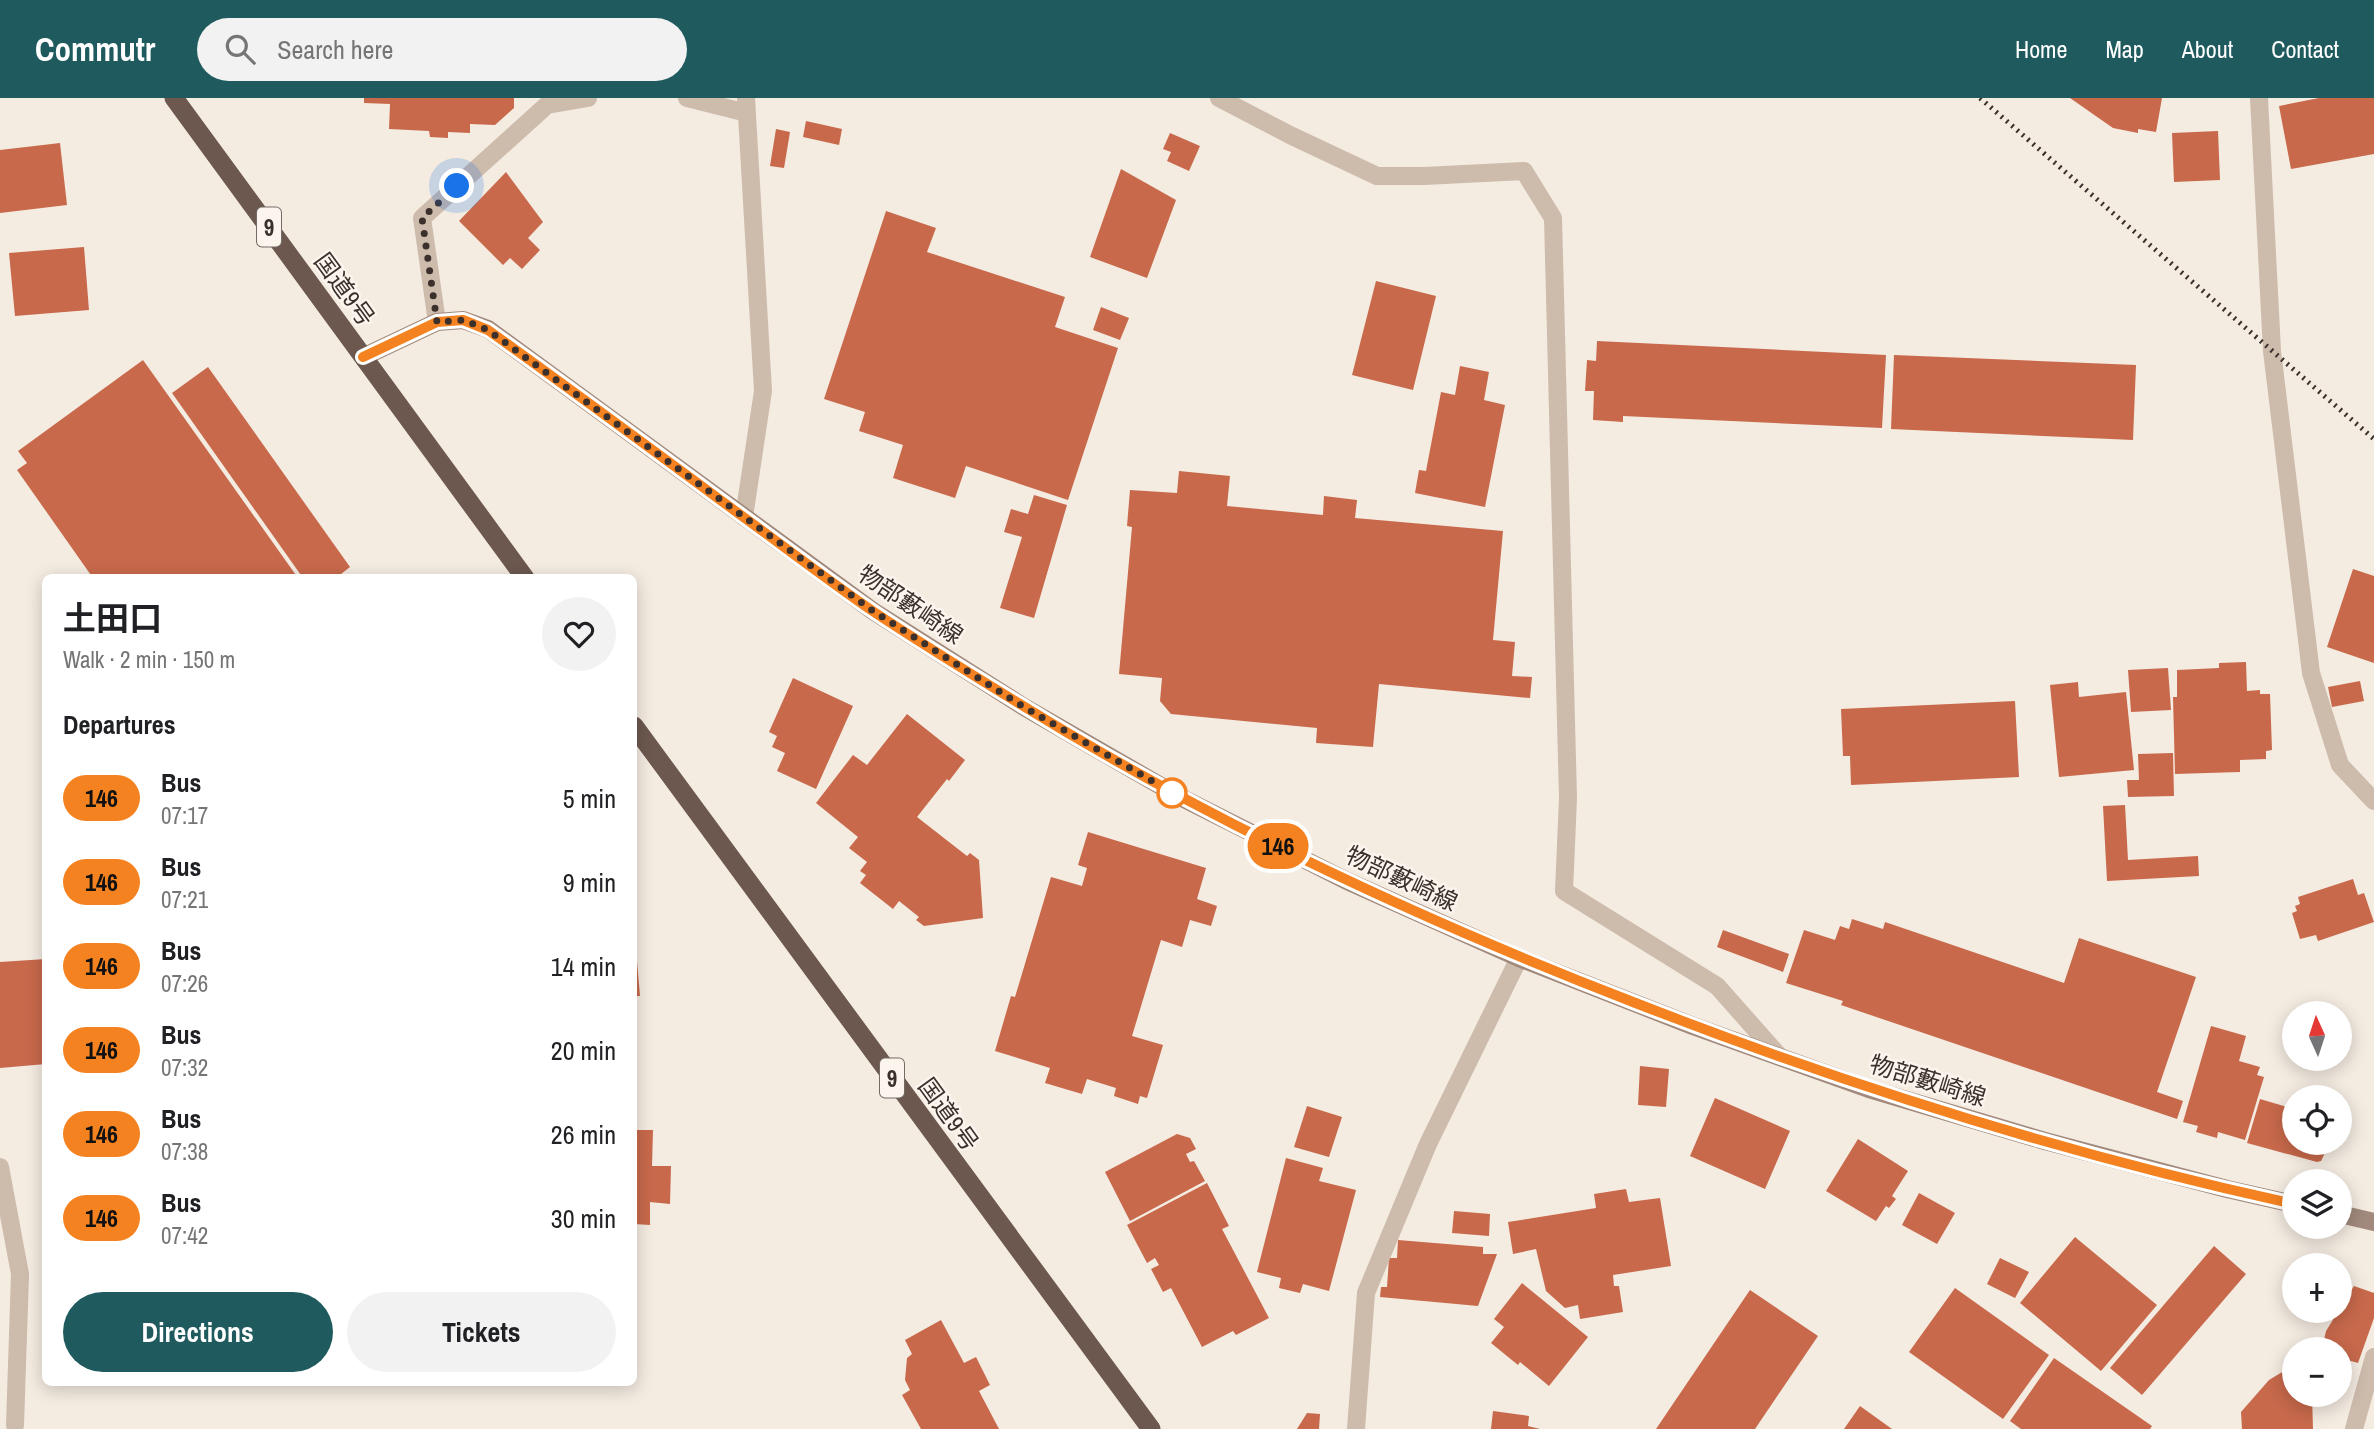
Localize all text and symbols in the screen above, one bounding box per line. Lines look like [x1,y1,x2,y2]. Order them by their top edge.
search box [197,18,687,81]
text: Commutr [35,27,155,71]
icon: search [221,30,259,68]
text: Search here [277,32,393,67]
text: Home [2015,33,2067,65]
text: Map [2105,33,2144,65]
text: About [2182,33,2233,65]
text: Contact [2271,33,2339,65]
your location [439,168,474,203]
road number: 9 [257,208,281,246]
street label: 国道9号 [308,246,382,332]
street label: 物部藪崎線 [852,557,970,651]
text: 土田口 [63,596,162,640]
button: heart [542,597,616,671]
text: Walk · 2 min · 150 m [63,644,235,675]
text: Departures [63,707,176,742]
text: Bus [161,765,201,800]
unlabelled marker [1157,778,1187,808]
text: 5 min [563,781,616,816]
text: 146 [85,782,118,814]
text: 07:17 [161,800,208,831]
line badge: 146 [1238,823,1318,869]
text: 146 [1262,830,1294,862]
street label: 物部藪崎線 [1341,838,1463,918]
text: Bus [161,849,201,884]
text: 9 min [563,865,616,900]
text: 146 [85,866,118,898]
text: 07:21 [161,884,208,915]
text: Bus [161,933,201,968]
text: 14 min [551,949,616,984]
text: 146 [85,950,118,982]
text: 07:26 [161,968,208,999]
north arrow [2282,1001,2352,1071]
map controls [2282,1001,2352,1407]
text: Bus [161,1017,201,1052]
text: 20 min [551,1033,616,1068]
text: 146 [85,1034,118,1066]
street label: 物部藪崎線 [1866,1047,1990,1113]
text: 07:32 [161,1052,208,1083]
road number: 9 [880,1058,904,1098]
street label: 国道9号 [912,1071,986,1157]
button: locate [2282,1085,2352,1155]
text: Bus [161,1101,201,1136]
text: 26 min [551,1117,616,1152]
text: 146 [85,1118,118,1150]
text: 07:38 [161,1136,208,1167]
button: layers [2282,1169,2352,1239]
text: Bus [161,1185,201,1220]
text: 30 min [551,1201,616,1236]
text: 146 [85,1202,118,1234]
text: 07:42 [161,1220,208,1251]
button: + [2282,1253,2352,1323]
button: Directions [63,1292,333,1372]
button: Tickets [347,1292,616,1372]
button: − [2282,1337,2352,1407]

